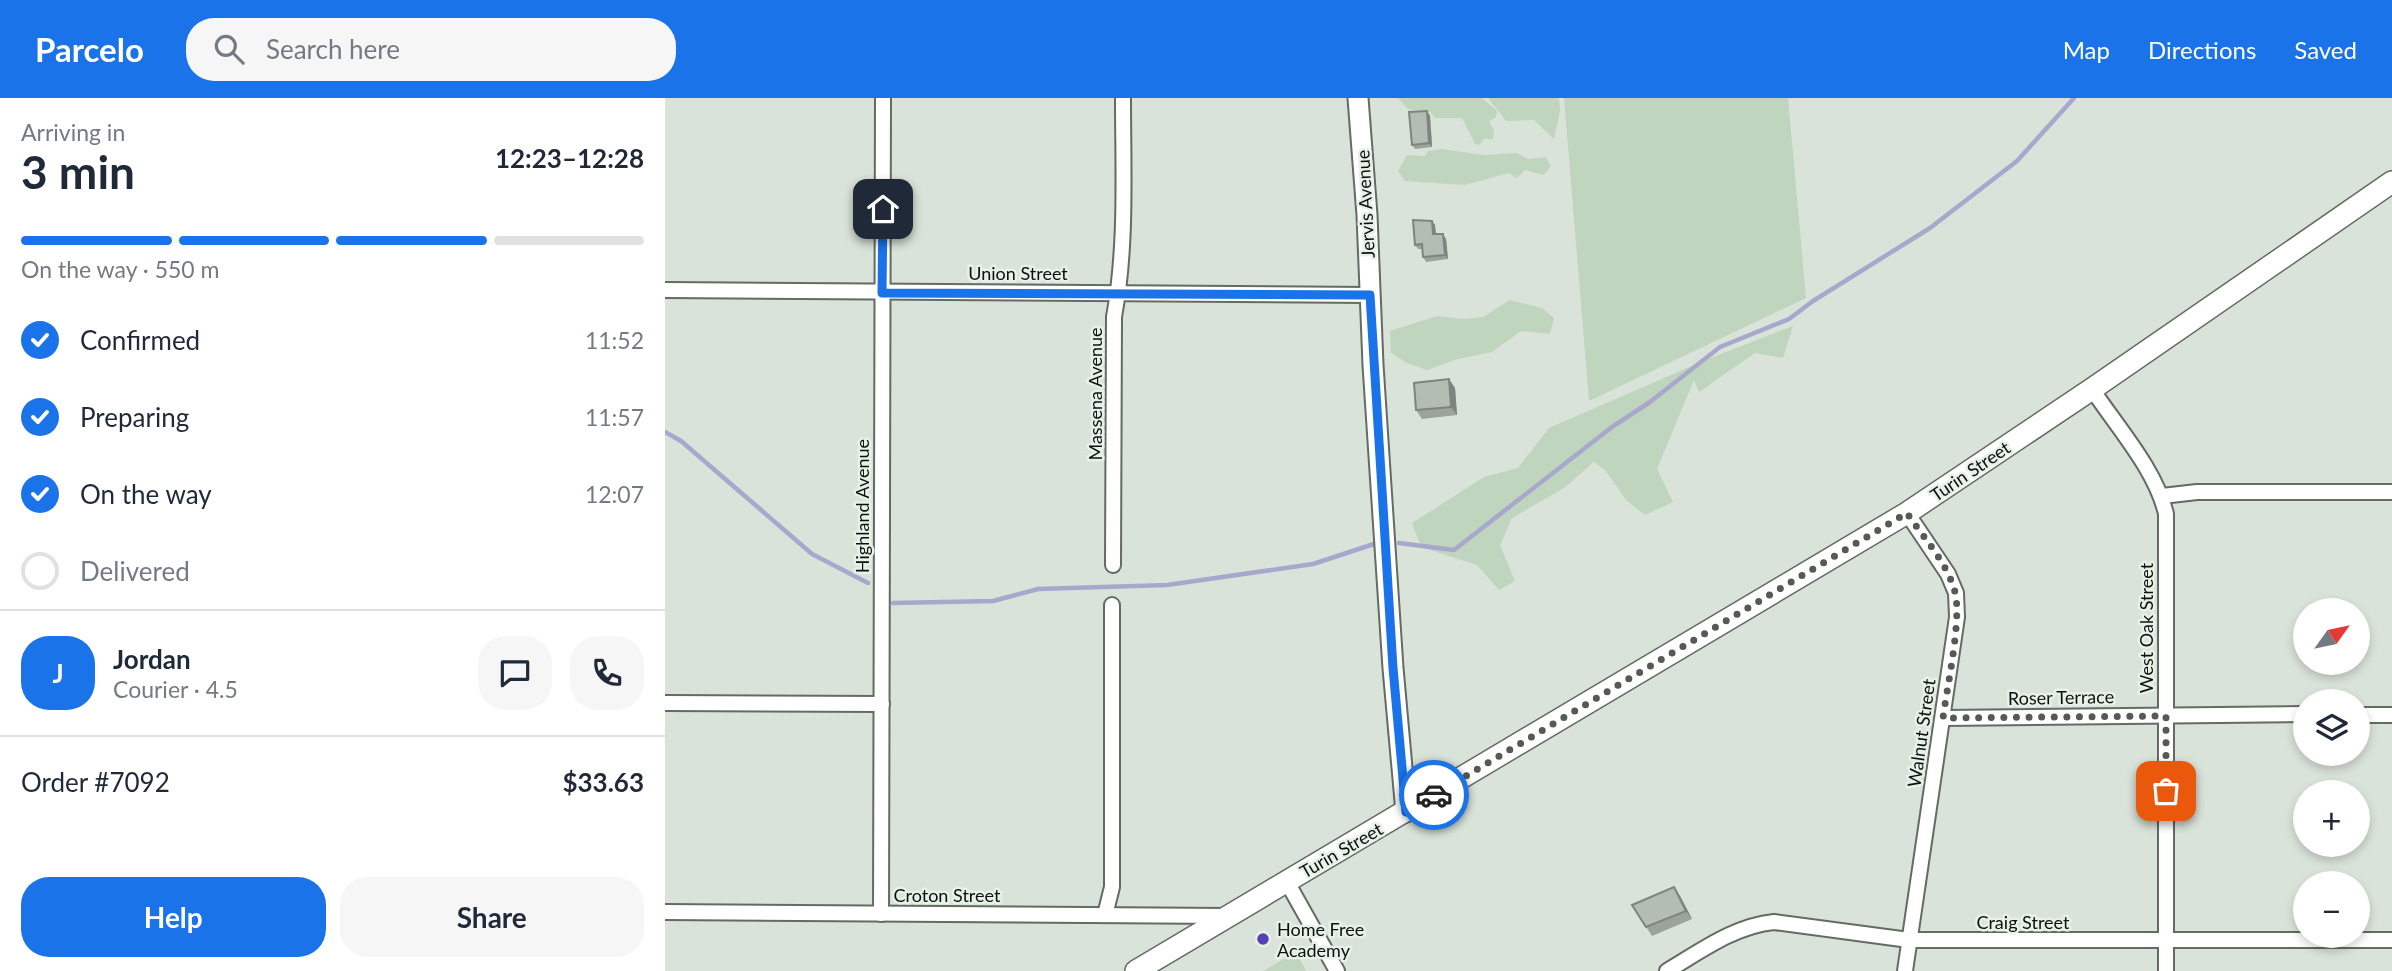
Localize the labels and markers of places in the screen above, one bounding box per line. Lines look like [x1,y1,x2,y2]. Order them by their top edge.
pin [853,179,913,239]
pin [2136,761,2196,821]
place label: Home Free Academy [1277,918,1364,961]
marker: Home Free Academy [1255,931,1271,947]

